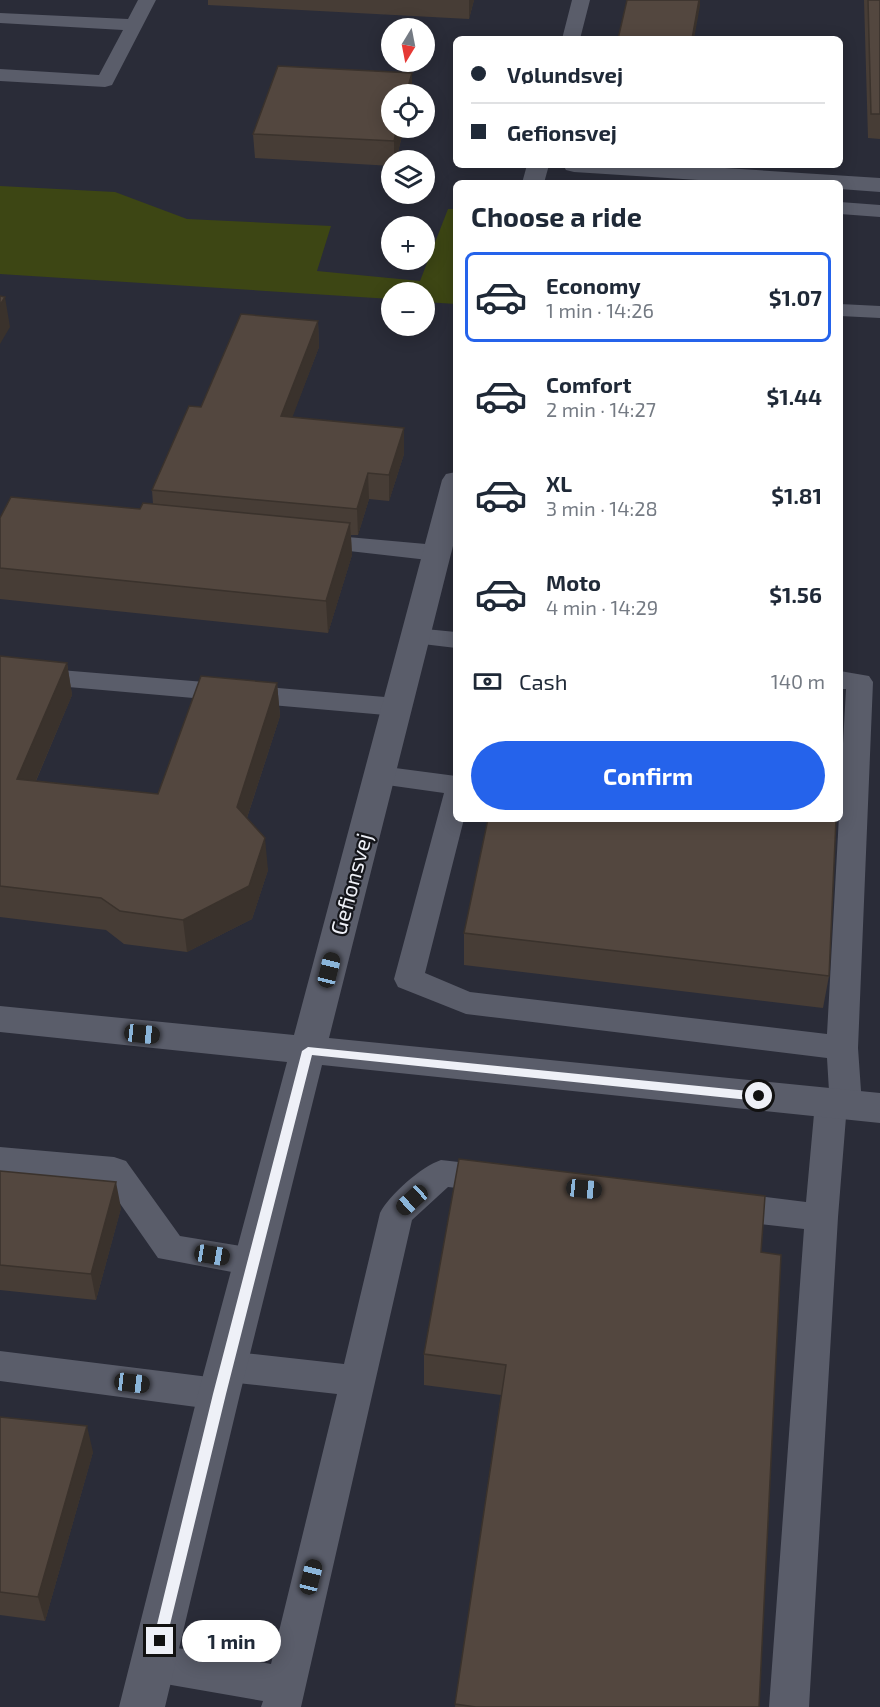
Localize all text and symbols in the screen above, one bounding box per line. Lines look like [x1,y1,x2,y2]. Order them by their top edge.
north arrow [381,18,435,72]
map controls [381,18,435,336]
text: Vølundsvej [507,61,623,87]
button: locate [381,84,435,138]
text: Gefionsvej [507,119,617,145]
button: layers [381,150,435,204]
text: Choose a ride [471,200,642,232]
button: + [381,216,435,270]
icon: car [474,270,528,324]
text: Economy [546,272,641,298]
button: − [381,282,435,336]
text: $1.07 [769,284,822,310]
text: 1 min · 14:26 [546,298,654,322]
icon: car [474,369,528,423]
text: Comfort [546,371,631,397]
text: $1.44 [766,383,822,409]
text: 2 min · 14:27 [546,397,656,421]
icon: car [474,468,528,522]
text: XL [546,470,572,496]
text: $1.81 [771,482,822,508]
text: 3 min · 14:28 [546,496,658,520]
icon: car [474,567,528,621]
text: Moto [546,569,601,595]
text: $1.56 [769,581,822,607]
text: 4 min · 14:29 [546,595,658,619]
icon: cash [471,665,504,698]
text: Cash [519,668,568,694]
text: 140 m [771,669,825,693]
button: Confirm [471,741,825,810]
street label: Gefionsvej [324,830,377,938]
car [316,950,342,990]
car [123,1023,161,1045]
route start [745,1082,772,1109]
car [565,1178,603,1200]
car [393,1181,431,1219]
car [193,1243,231,1267]
car [113,1372,151,1394]
car [298,1557,324,1597]
callout: 1 min [181,1620,280,1662]
route end [146,1627,173,1654]
text: 1 min [207,1629,256,1653]

